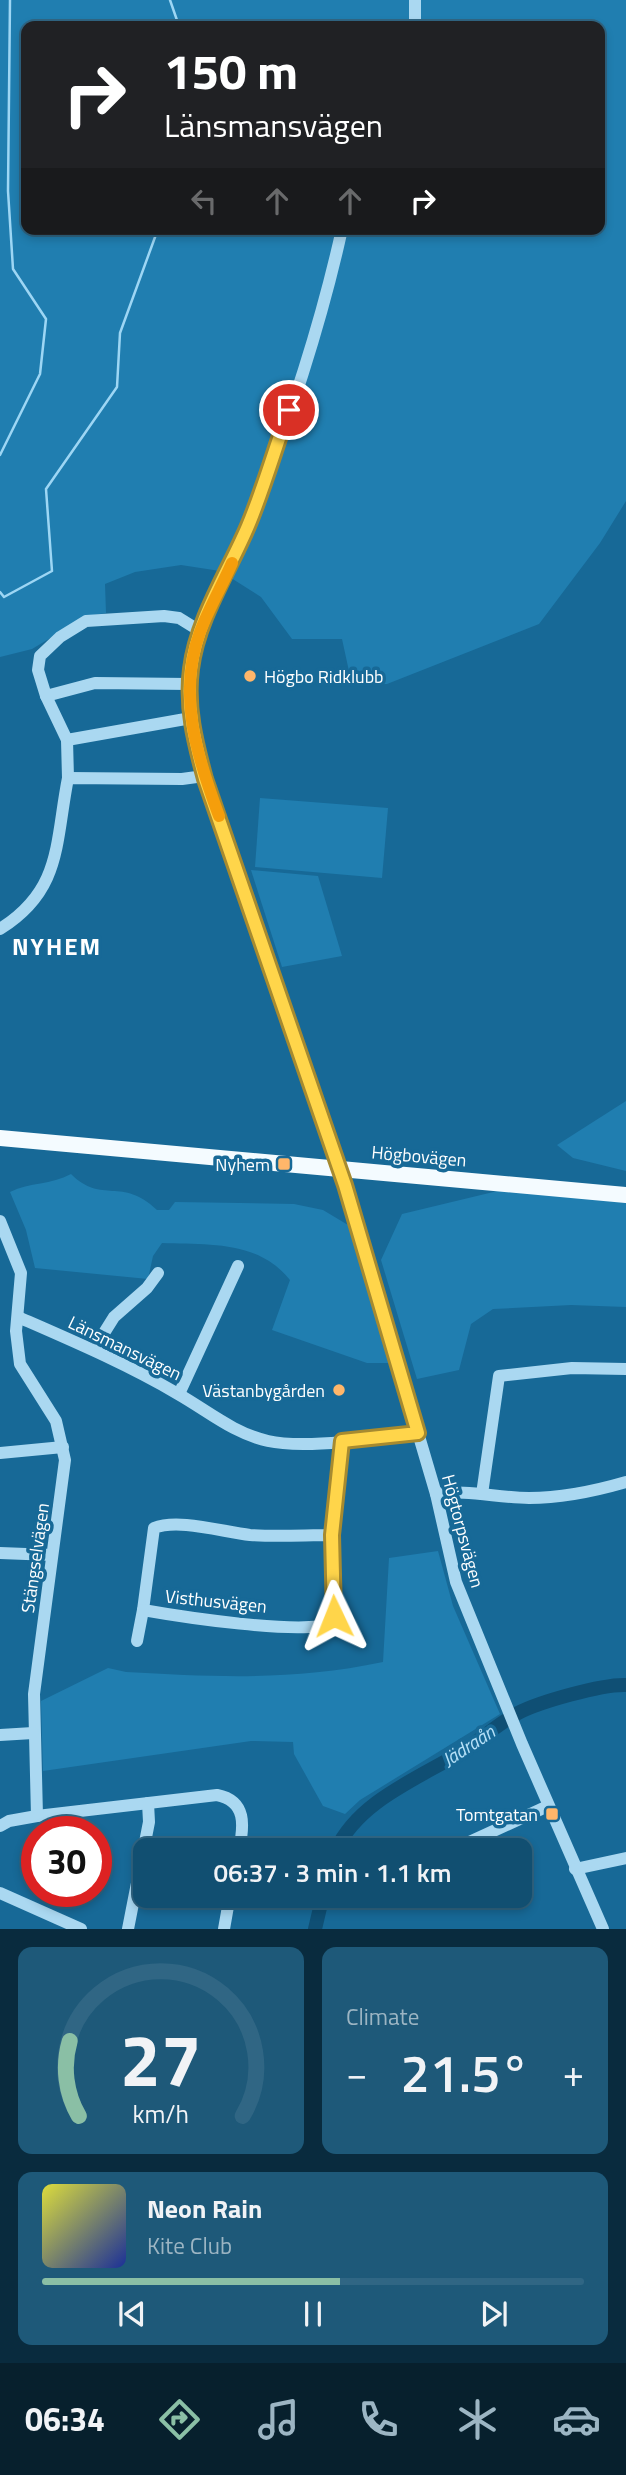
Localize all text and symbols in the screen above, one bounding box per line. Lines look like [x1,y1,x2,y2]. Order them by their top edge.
text: 150 m [164,33,298,108]
icon: right [49,49,140,140]
text: Länsmansvägen [164,101,383,149]
icon: left [185,182,223,220]
icon: ahead [258,182,296,220]
icon: ahead [331,182,369,220]
icon: right [404,182,442,220]
pin [259,380,319,440]
icon: arrive [270,391,308,429]
place label: Högbo Ridklubb [264,663,384,690]
marker: Högbo Ridklubb [242,668,258,684]
district label: NYHEM [12,928,102,964]
street label: Högbovägen [370,1138,468,1174]
place label: Nyhem [215,1151,270,1178]
marker: Nyhem [276,1156,292,1172]
street label: Länsmansvägen [64,1309,186,1387]
place label: Västanbygården [202,1377,325,1404]
marker: Västanbygården [331,1382,347,1398]
street label: Högtorpsvägen [435,1471,491,1591]
street label: Stängselvägen [14,1501,56,1615]
position arrow [297,1579,371,1653]
street label: Visthusvägen [164,1582,268,1620]
water label: Jädraån [436,1717,501,1773]
place label: Tomtgatan [456,1801,538,1828]
marker: Tomtgatan [544,1806,560,1822]
speed limit sign: 30 [21,1816,112,1907]
text: 06:37 · 3 min · 1.1 km [213,1853,452,1892]
text: Climate [346,1999,419,2034]
text: 27 [120,2005,202,2115]
text: 21.5° [401,2033,529,2112]
text: − [346,2044,367,2102]
text: + [563,2044,584,2102]
text: km/h [133,2095,189,2133]
text: Neon Rain [147,2189,262,2228]
text: Kite Club [147,2228,232,2263]
icon: previous [113,2295,151,2333]
icon: pause [294,2295,332,2333]
icon: next [475,2295,513,2333]
text: 06:34 [25,2395,105,2443]
icon: directions [155,2395,204,2444]
icon: music [254,2395,303,2444]
icon: phone [354,2395,403,2444]
icon: climate [453,2395,502,2444]
icon: car [552,2395,601,2444]

